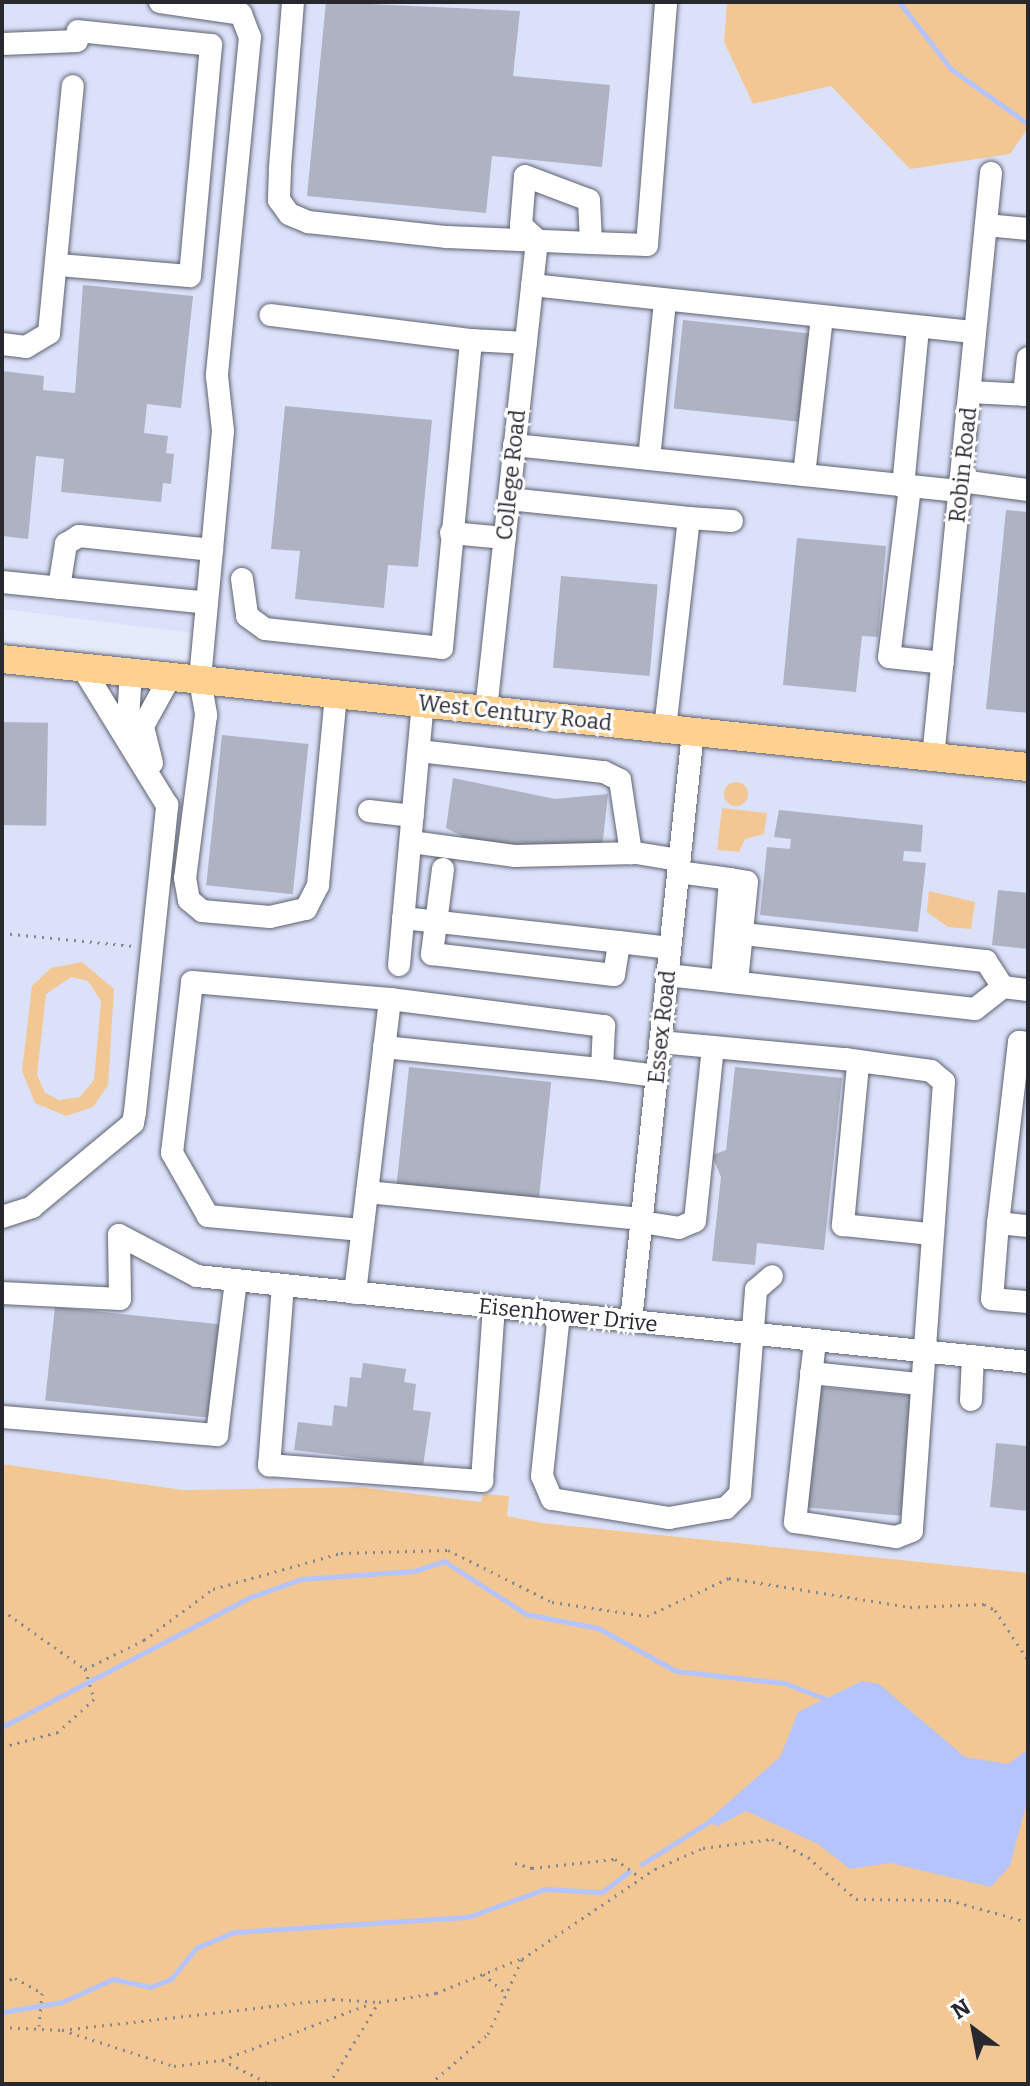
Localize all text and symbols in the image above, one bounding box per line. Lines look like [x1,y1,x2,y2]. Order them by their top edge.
street label: Robin Road [944,406,982,524]
street label: College Road [491,408,531,542]
street label: West Century Road [417,690,613,736]
street label: Essex Road [643,969,681,1085]
street label: Eisenhower Drive [477,1292,659,1338]
north arrow [934,1990,1014,2070]
text: N [947,1993,975,2025]

